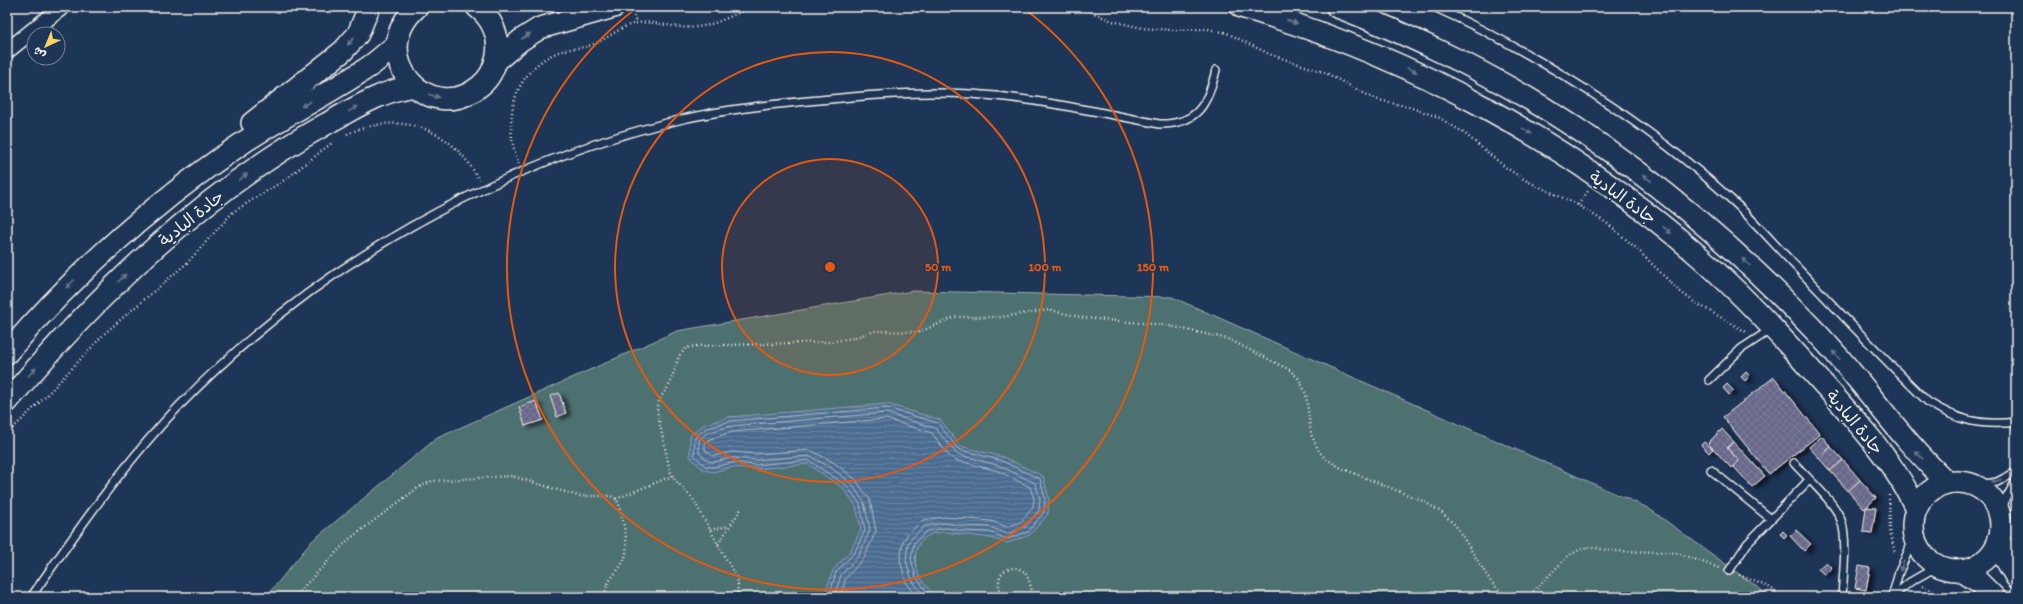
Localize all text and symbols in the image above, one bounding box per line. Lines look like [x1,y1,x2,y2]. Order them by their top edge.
one-way arrow [1286,19,1298,25]
north arrow [26,26,66,66]
one-way arrow [521,32,531,40]
one-way arrow [347,36,356,47]
text: ش [31,44,48,62]
one-way arrow [1407,67,1418,73]
one-way arrow [428,93,440,99]
one-way arrow [300,100,312,107]
one-way arrow [347,105,359,112]
one-way arrow [1521,128,1533,135]
street label: جادة البادية [1586,166,1660,228]
one-way arrow [237,173,248,181]
one-way arrow [1641,174,1652,182]
street label: جادة البادية [154,186,228,250]
one-way arrow [1662,226,1673,234]
one-way arrow [1741,257,1751,266]
centre of rings [823,260,837,274]
text: 50 m [925,260,952,274]
text: 100 m [1028,260,1062,274]
text: 150 m [1137,260,1170,274]
one-way arrow [117,273,126,283]
one-way arrow [65,279,75,289]
one-way arrow [1832,350,1841,360]
one-way arrow [28,367,37,378]
street label: جادة البادية [1822,386,1888,458]
one-way arrow [1914,450,1924,460]
one-way arrow [1990,478,2002,484]
one-way arrow [1899,561,1905,572]

